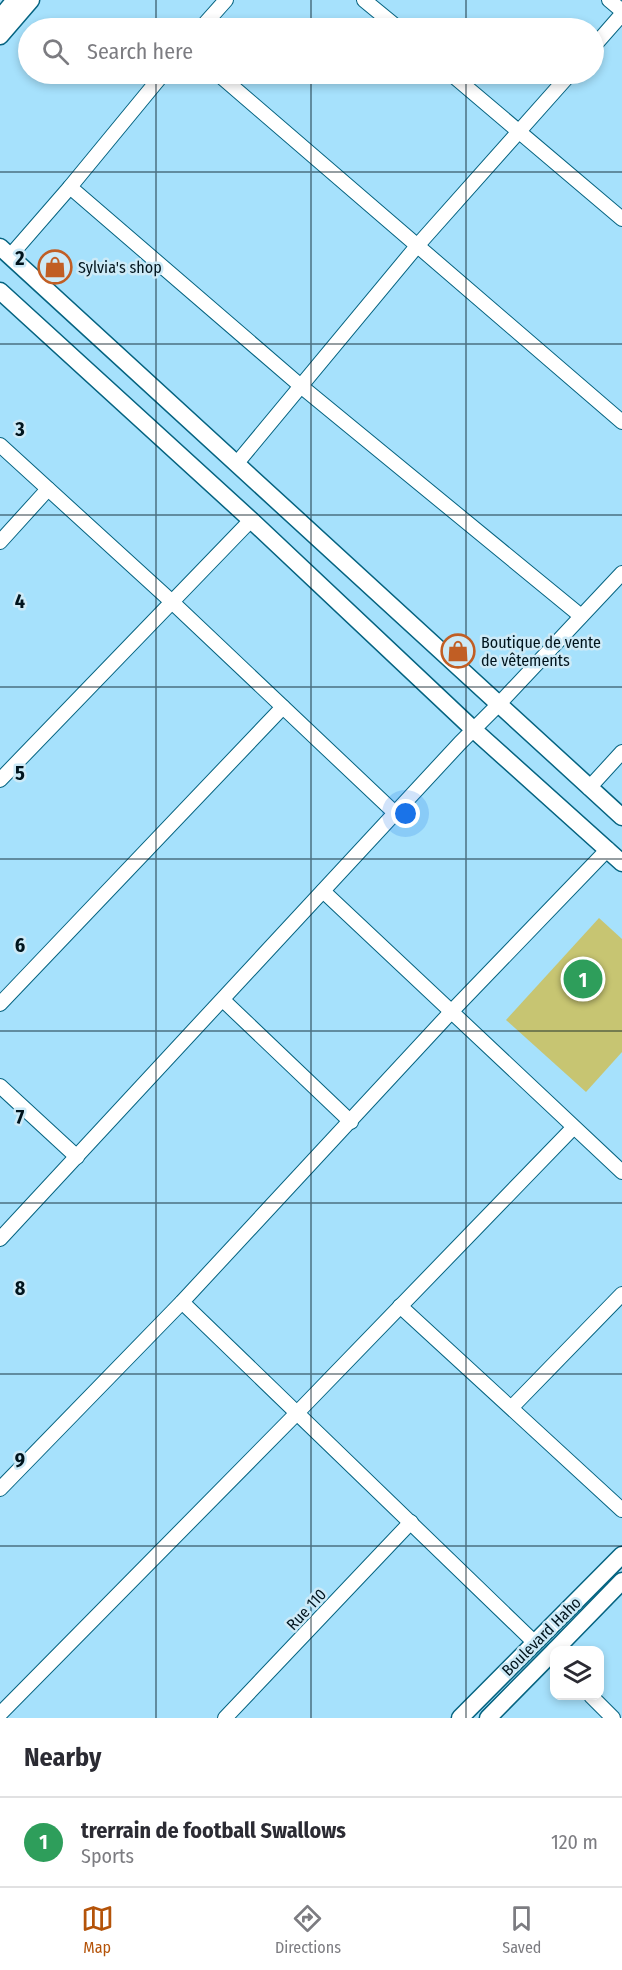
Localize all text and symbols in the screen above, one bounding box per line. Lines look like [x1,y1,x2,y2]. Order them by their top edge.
search box [18,18,604,84]
icon: search [39,35,72,68]
text: Search here [87,38,193,65]
text: 2 [14,246,25,270]
shop icon: Sylvia's shop [37,249,73,285]
place label: Sylvia's shop [78,258,162,277]
text: 3 [14,417,25,441]
text: 4 [15,589,25,613]
shop icon: Boutique de vente de vêtements [440,633,476,669]
place label: Boutique de vente de vêtements [481,633,601,670]
text: 5 [15,761,25,785]
your location [391,799,420,828]
text: 6 [15,933,25,957]
pin: 1 [564,956,602,1002]
text: 7 [16,1105,25,1129]
text: 8 [15,1276,26,1300]
text: 9 [15,1448,25,1472]
street label: Rue 110 [283,1585,330,1634]
street label: Boulevard Haho [498,1593,585,1680]
map controls [550,1646,604,1700]
button: layers [550,1646,604,1700]
text: Nearby [24,1742,101,1773]
text: trerrain de football Swallows [81,1817,346,1844]
text: 1 [39,1830,48,1854]
text: 120 m [551,1830,598,1854]
text: Sports [81,1844,134,1868]
tab: Map [81,1902,114,1957]
tab: Directions [275,1902,341,1957]
tab: Saved [502,1902,541,1957]

